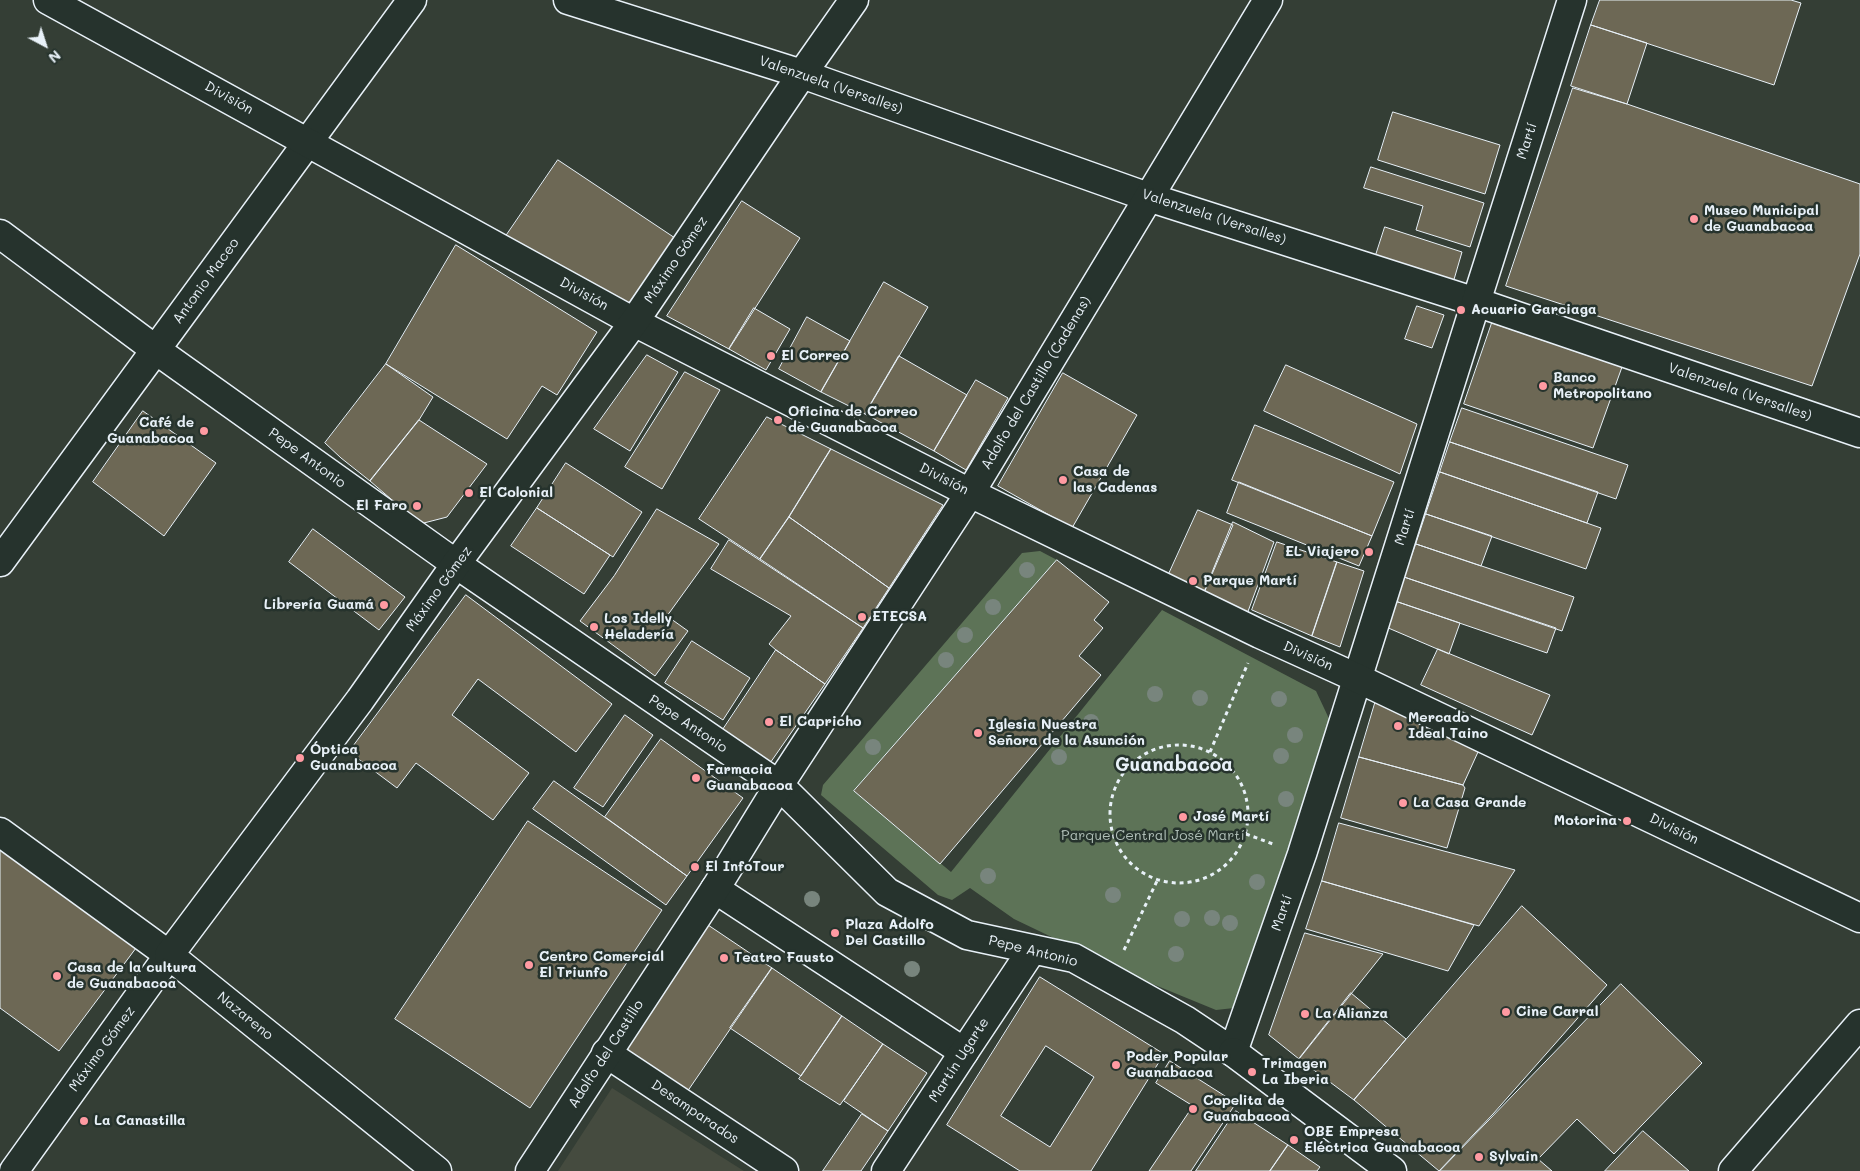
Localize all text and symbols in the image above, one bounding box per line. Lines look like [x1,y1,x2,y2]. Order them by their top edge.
north arrow [20,20,70,70]
text: N [45,46,65,68]
street label: Valenzuela (Versalles) [757,53,905,117]
street label: División [202,78,256,118]
street label: Martí [1513,121,1541,161]
street label: Valenzuela (Versalles) [1140,186,1288,248]
place label: Museo Municipal de Guanabacoa [1704,203,1819,236]
street label: Máximo Gómez [641,213,711,307]
marker: Museo Municipal de Guanabacoa [1688,213,1700,225]
street label: Antonio Maceo [169,235,243,327]
street label: División [557,274,611,314]
street label: Adolfo del Castillo (Cadenas) [978,293,1094,473]
place label: Acuario Garciaga [1471,302,1597,318]
marker: Acuario Garciaga [1455,304,1467,316]
place label: El Correo [781,348,849,364]
marker: El Correo [765,350,777,362]
street label: Valenzuela (Versalles) [1666,360,1814,424]
place label: Banco Metropolitano [1553,370,1652,402]
marker: Banco Metropolitano [1537,380,1549,392]
place label: Oficina de Correo de Guanabacoa [788,404,917,437]
marker: Oficina de Correo de Guanabacoa [772,414,784,426]
place label: Café de Guanabacoa [107,415,194,448]
street label: Pepe Antonio [265,424,349,492]
marker: Café de Guanabacoa [198,425,210,437]
street label: División [917,460,971,498]
place label: Casa de las Cadenas [1073,464,1157,497]
marker: Casa de las Cadenas [1057,474,1069,486]
place label: El Colonial [479,485,553,501]
marker: El Colonial [463,487,475,499]
place label: El Faro [356,498,407,514]
marker: El Faro [411,500,423,512]
street label: Martí [1391,507,1419,547]
street label: Máximo Gómez [402,543,476,635]
place label: EL Viajero [1285,544,1359,560]
marker: EL Viajero [1363,546,1375,558]
place label: Parque Martí [1203,573,1297,589]
marker: Parque Martí [1187,575,1199,587]
place label: Librería Guamá [264,597,374,613]
marker: Librería Guamá [378,599,390,611]
place label: ETECSA [872,609,927,625]
place label: Los Idelly Heladería [604,611,674,644]
marker: ETECSA [856,611,868,623]
marker: Los Idelly Heladería [588,621,600,633]
street label: División [1280,638,1336,674]
street label: Pepe Antonio [645,692,731,756]
place label: Mercado Ideal Taino [1408,710,1488,742]
place label: El Capricho [779,714,862,730]
marker: El Capricho [763,716,775,728]
place label: Iglesia Nuestra Señora de la Asunción [988,717,1145,750]
marker: Mercado Ideal Taino [1392,720,1404,732]
marker: Iglesia Nuestra Señora de la Asunción [972,727,984,739]
place label: Óptica Guanabacoa [310,742,397,774]
marker: Óptica Guanabacoa [294,752,306,764]
district label: Guanabacoa [1115,754,1233,776]
place label: Farmacia Guanabacoa [706,762,793,794]
marker: Farmacia Guanabacoa [690,772,702,784]
place label: La Casa Grande [1413,795,1526,811]
marker: La Casa Grande [1397,797,1409,809]
place label: José Martí [1193,809,1269,825]
street label: División [1647,810,1701,848]
marker: José Martí [1177,811,1189,823]
place label: Motorina [1554,813,1617,829]
marker: Motorina [1621,815,1633,827]
park label: Parque Central José Martí [1061,828,1245,844]
place label: El InfoTour [705,859,785,875]
marker: El InfoTour [689,861,701,873]
street label: Martí [1268,893,1296,933]
place label: Plaza Adolfo Del Castillo [845,917,934,950]
marker: Plaza Adolfo Del Castillo [829,927,841,939]
street label: Pepe Antonio [987,932,1079,970]
place label: Centro Comercial El Triunfo [539,949,664,982]
place label: Teatro Fausto [734,950,834,966]
marker: Teatro Fausto [718,952,730,964]
marker: Centro Comercial El Triunfo [523,959,535,971]
place label: Casa de la cultura de Guanabacoa [67,960,197,992]
marker: Casa de la cultura de Guanabacoa [51,970,63,982]
street label: Nazareno [214,988,276,1044]
street label: Adolfo del Castillo [565,997,647,1111]
street label: Máximo Gómez [65,1003,139,1095]
place label: Cine Carral [1516,1004,1598,1020]
place label: La Alianza [1315,1006,1388,1022]
marker: Cine Carral [1500,1006,1512,1018]
marker: La Alianza [1299,1008,1311,1020]
street label: Martín Ugarte [925,1014,993,1106]
place label: Poder Popular Guanabacoa [1126,1049,1228,1082]
place label: Trimagen La Iberia [1262,1056,1329,1088]
marker: Poder Popular Guanabacoa [1110,1059,1122,1071]
marker: Trimagen La Iberia [1246,1066,1258,1078]
street label: Desamparados [648,1077,742,1147]
place label: Copelita de Guanabacoa [1203,1093,1290,1126]
marker: Copelita de Guanabacoa [1187,1103,1199,1115]
place label: La Canastilla [94,1113,186,1129]
marker: La Canastilla [78,1115,90,1127]
place label: OBE Empresa Eléctrica Guanabacoa [1304,1124,1461,1156]
marker: OBE Empresa Eléctrica Guanabacoa [1288,1134,1300,1146]
place label: Sylvain [1489,1149,1538,1165]
marker: Sylvain [1473,1151,1485,1163]

